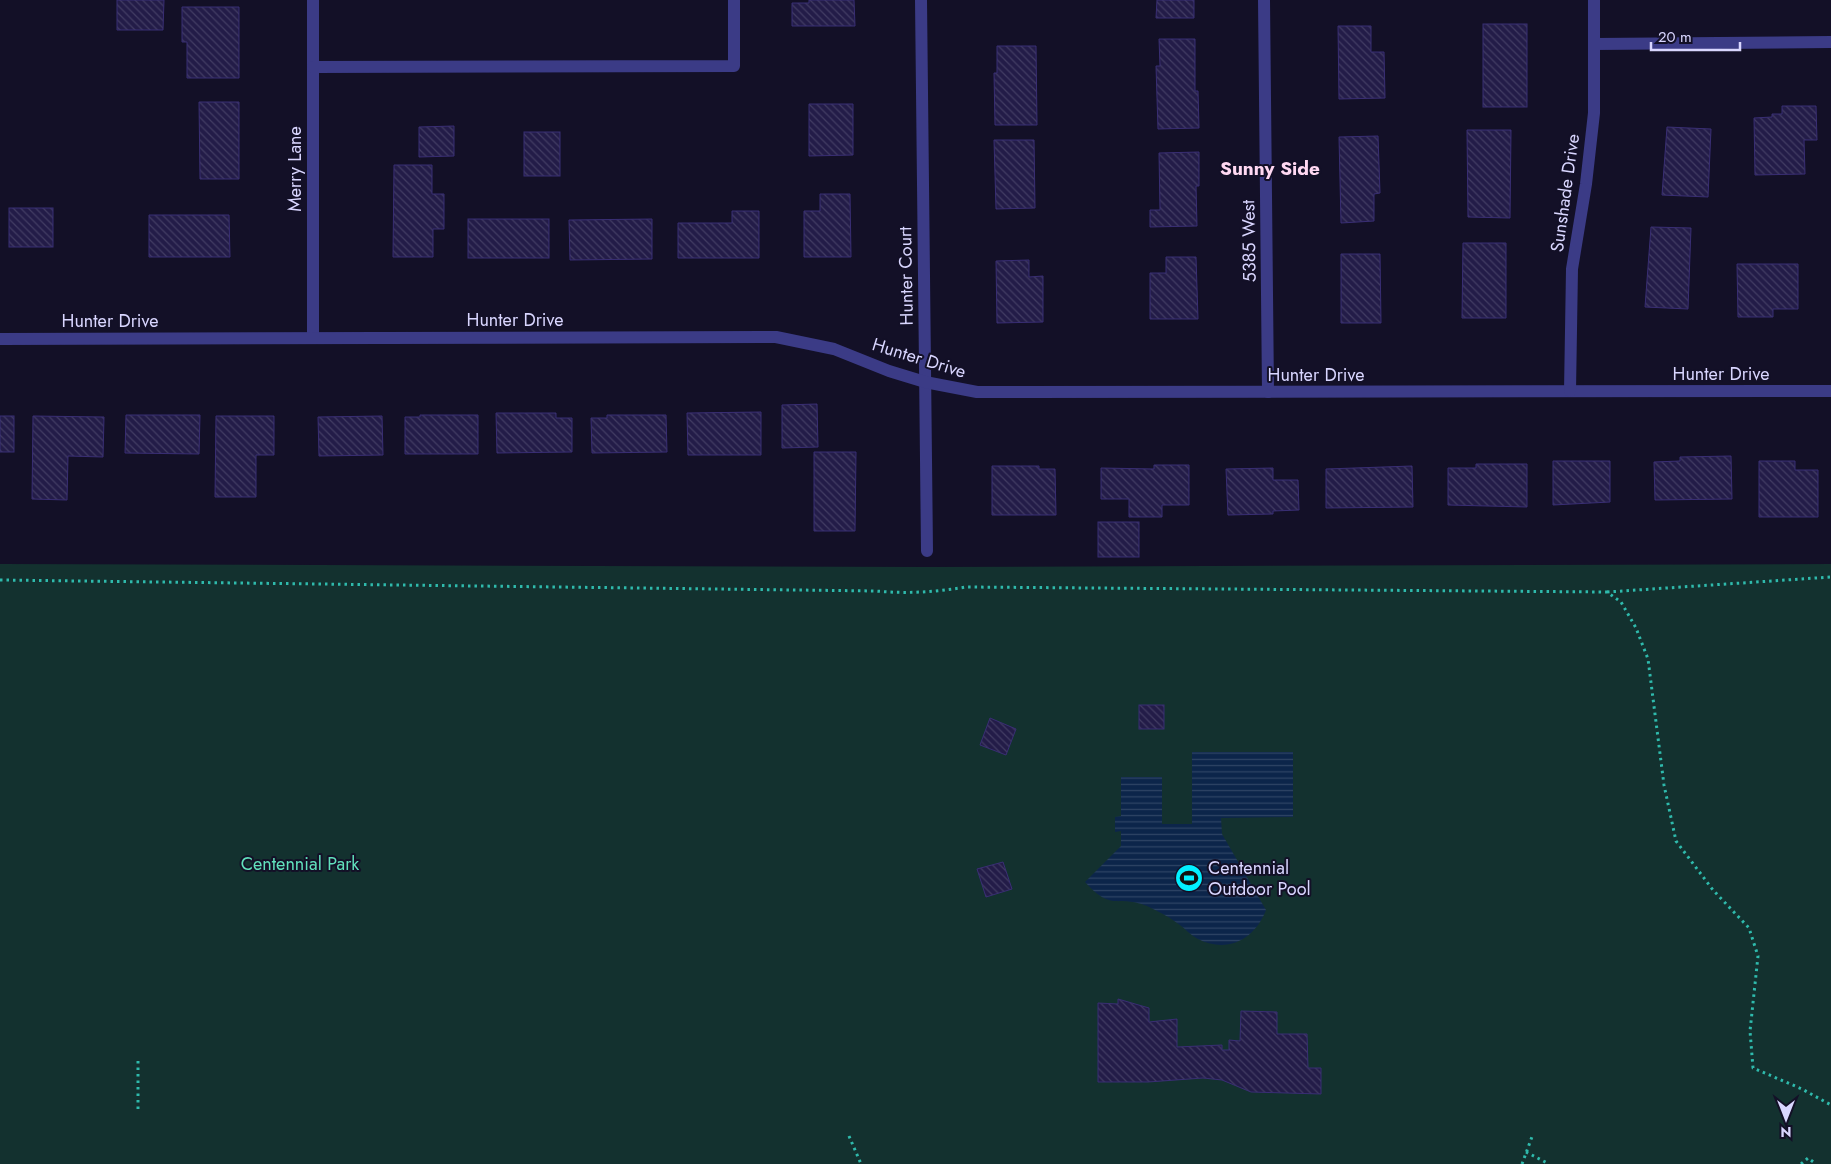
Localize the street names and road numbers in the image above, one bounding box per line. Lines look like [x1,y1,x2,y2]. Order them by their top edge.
street label: Merry Lane [282,126,308,212]
street label: Sunshade Drive [1544,132,1586,254]
street label: 5385 West [1235,199,1263,283]
street label: Hunter Court [892,226,920,326]
street label: Hunter Drive [467,307,563,333]
street label: Hunter Drive [62,308,158,334]
street label: Hunter Drive [869,331,969,385]
street label: Hunter Drive [1673,361,1769,387]
street label: Hunter Drive [1268,362,1364,388]

